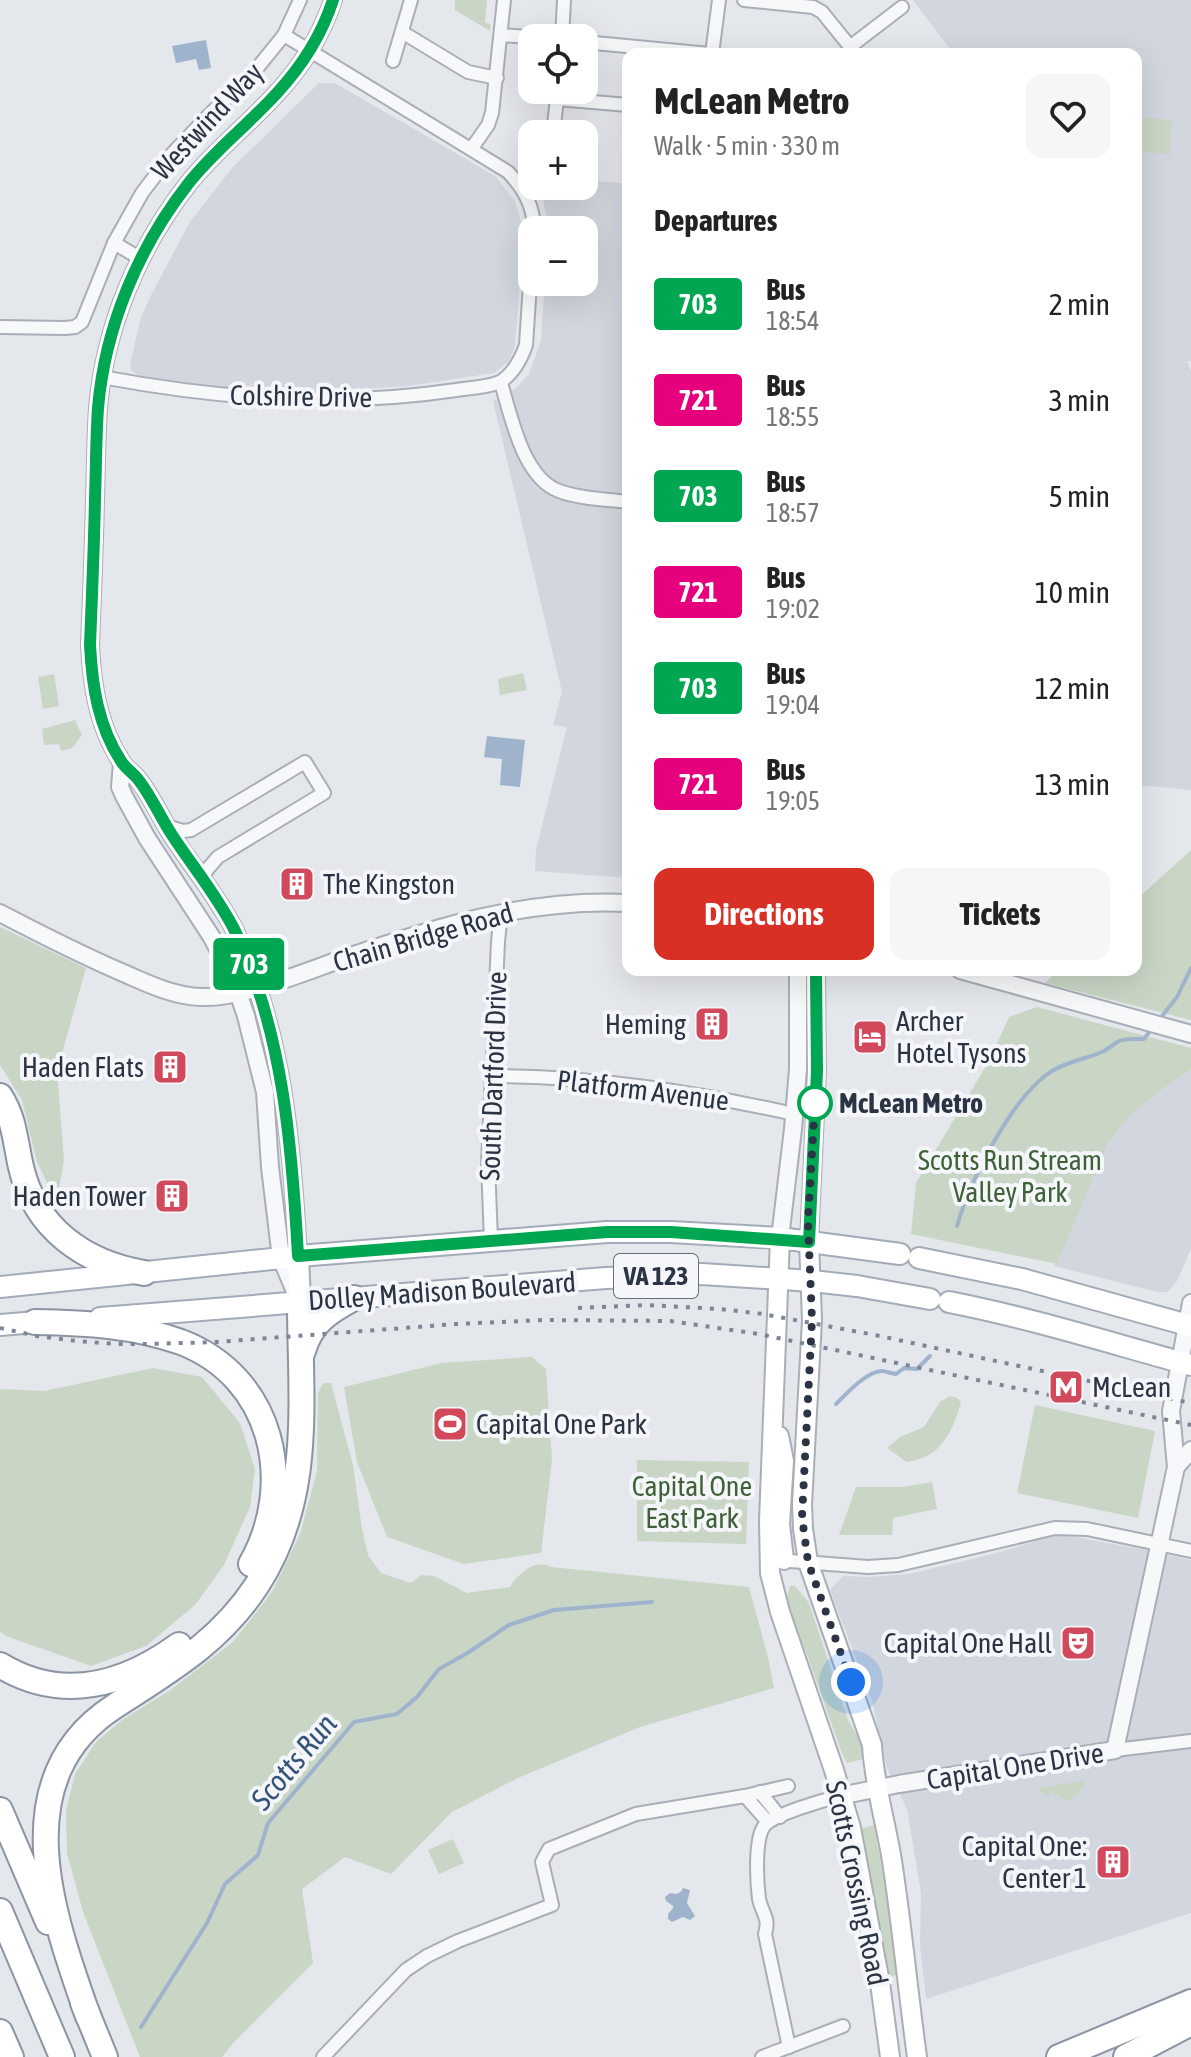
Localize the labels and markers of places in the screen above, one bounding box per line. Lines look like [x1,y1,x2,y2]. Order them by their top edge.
building icon: The Kingston [278,865,316,903]
place label: The Kingston [323,868,455,900]
building icon: Heming [693,1005,731,1043]
place label: Archer Hotel Tysons [896,1005,1026,1069]
place label: Heming [605,1008,686,1040]
hotel icon: Archer Hotel Tysons [851,1018,889,1056]
building icon: Haden Flats [151,1048,189,1086]
place label: Haden Flats [22,1051,144,1083]
marker: McLean Metro [798,1086,832,1120]
place label: McLean Metro [839,1087,983,1119]
building icon: Haden Tower [153,1177,191,1215]
place label: Haden Tower [12,1180,147,1212]
metro station icon: McLean [1047,1368,1085,1406]
place label: McLean [1092,1371,1171,1403]
sports icon: Capital One Park [431,1405,469,1443]
place label: Capital One Park [476,1408,647,1440]
theatre icon: Capital One Hall [1059,1624,1097,1662]
place label: Capital One Hall [884,1627,1053,1659]
place label: Capital One: Center 1 [962,1830,1087,1894]
building icon: Capital One: Center 1 [1094,1843,1132,1881]

